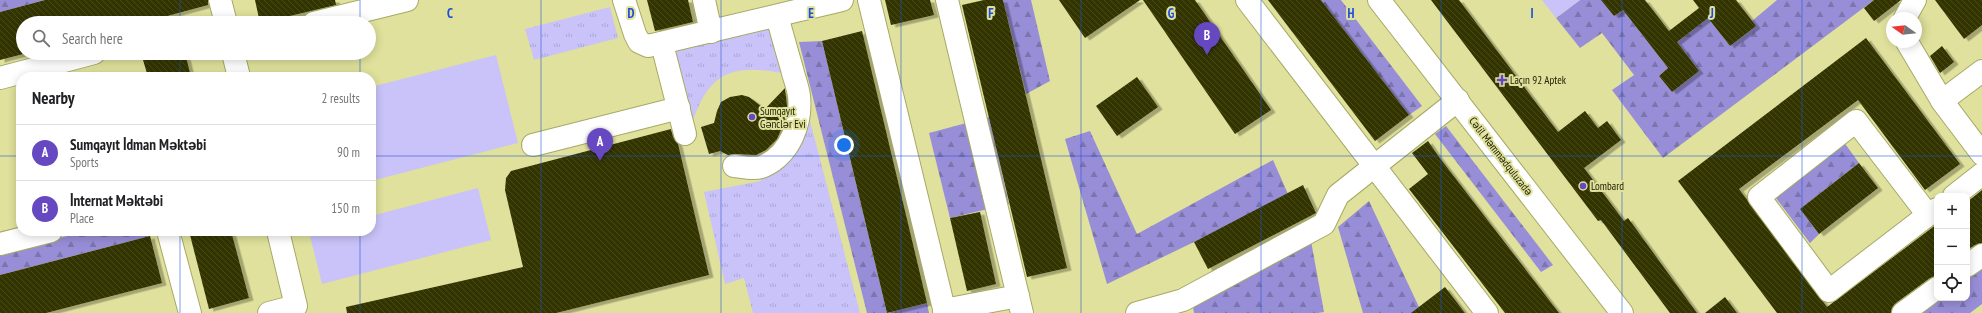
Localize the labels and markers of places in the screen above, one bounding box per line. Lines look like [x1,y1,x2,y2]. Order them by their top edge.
pin: B [1194,22,1220,55]
place label: Laçın 92 Aptek [1510,73,1567,87]
marker: Laçın 92 Aptek [1497,75,1507,85]
place label: Sumqayıt Gənclər Evi [760,104,806,131]
marker: Sumqayıt Gənclər Evi [747,112,757,122]
pin: A [587,128,613,161]
place label: Lombard [1591,179,1624,193]
marker: Lombard [1578,181,1588,191]

